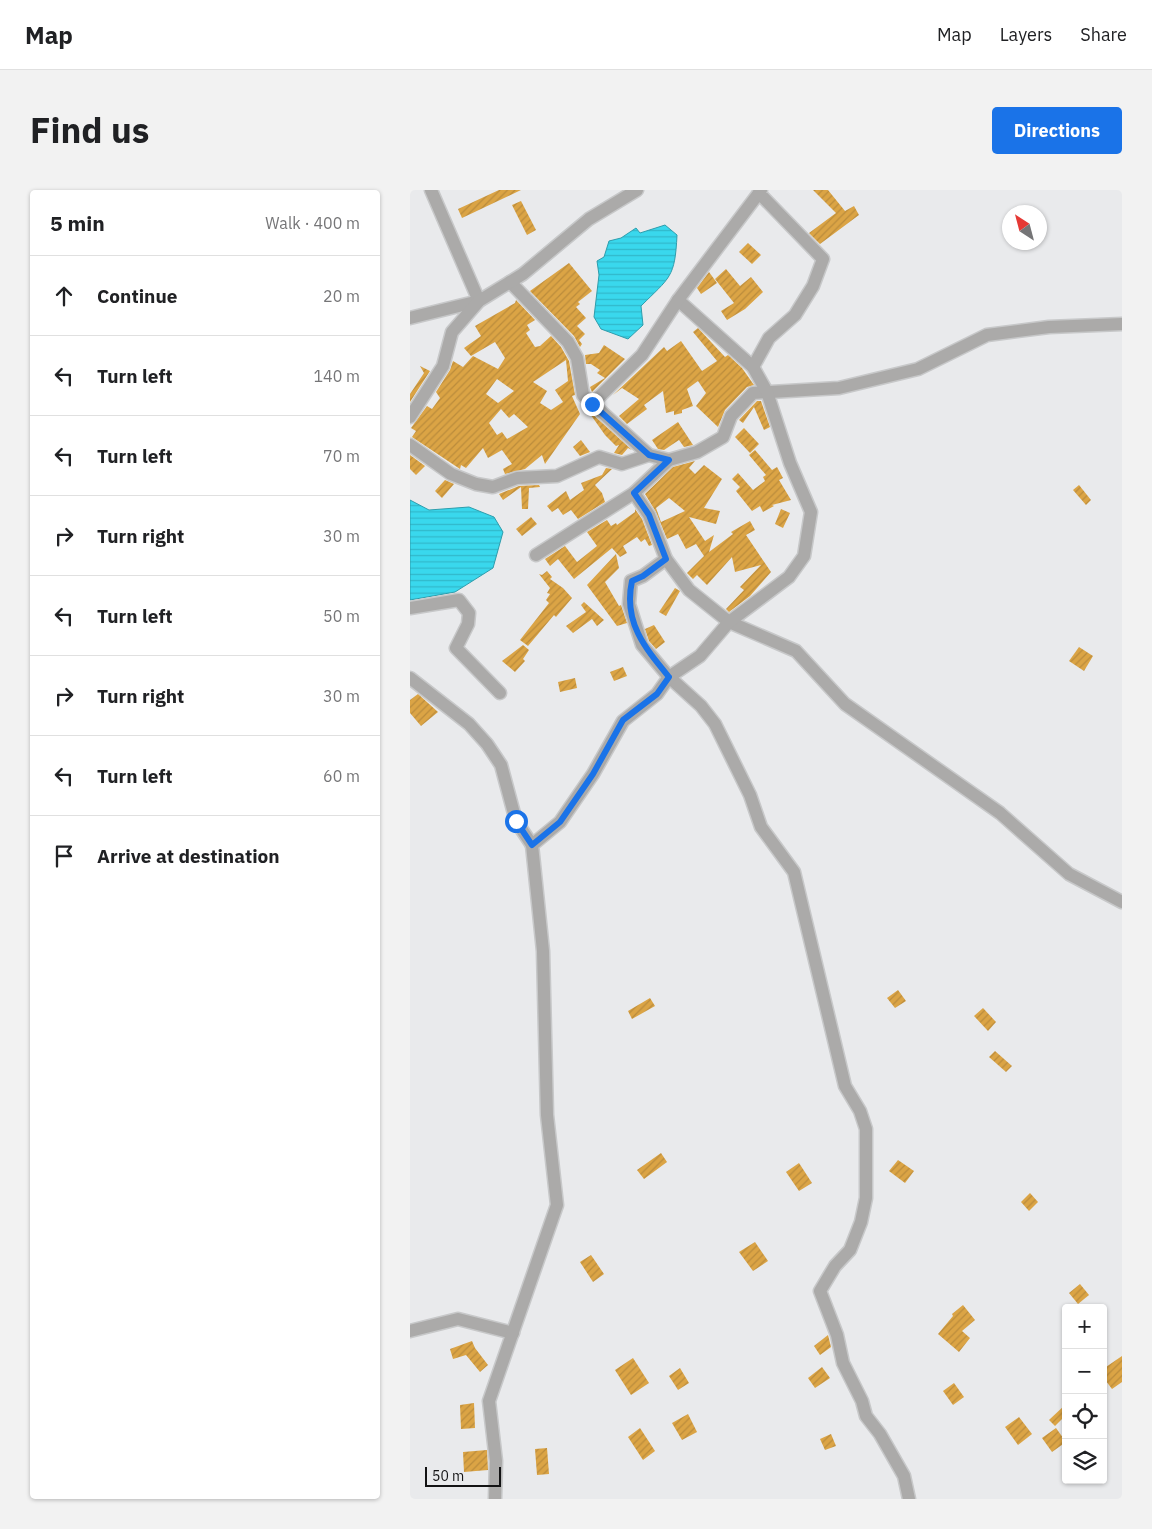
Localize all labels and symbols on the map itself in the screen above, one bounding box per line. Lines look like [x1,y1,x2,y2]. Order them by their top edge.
north arrow [1002,205,1047,250]
route end [581,393,604,416]
route start [505,810,528,833]
scale bar [425,1464,501,1487]

